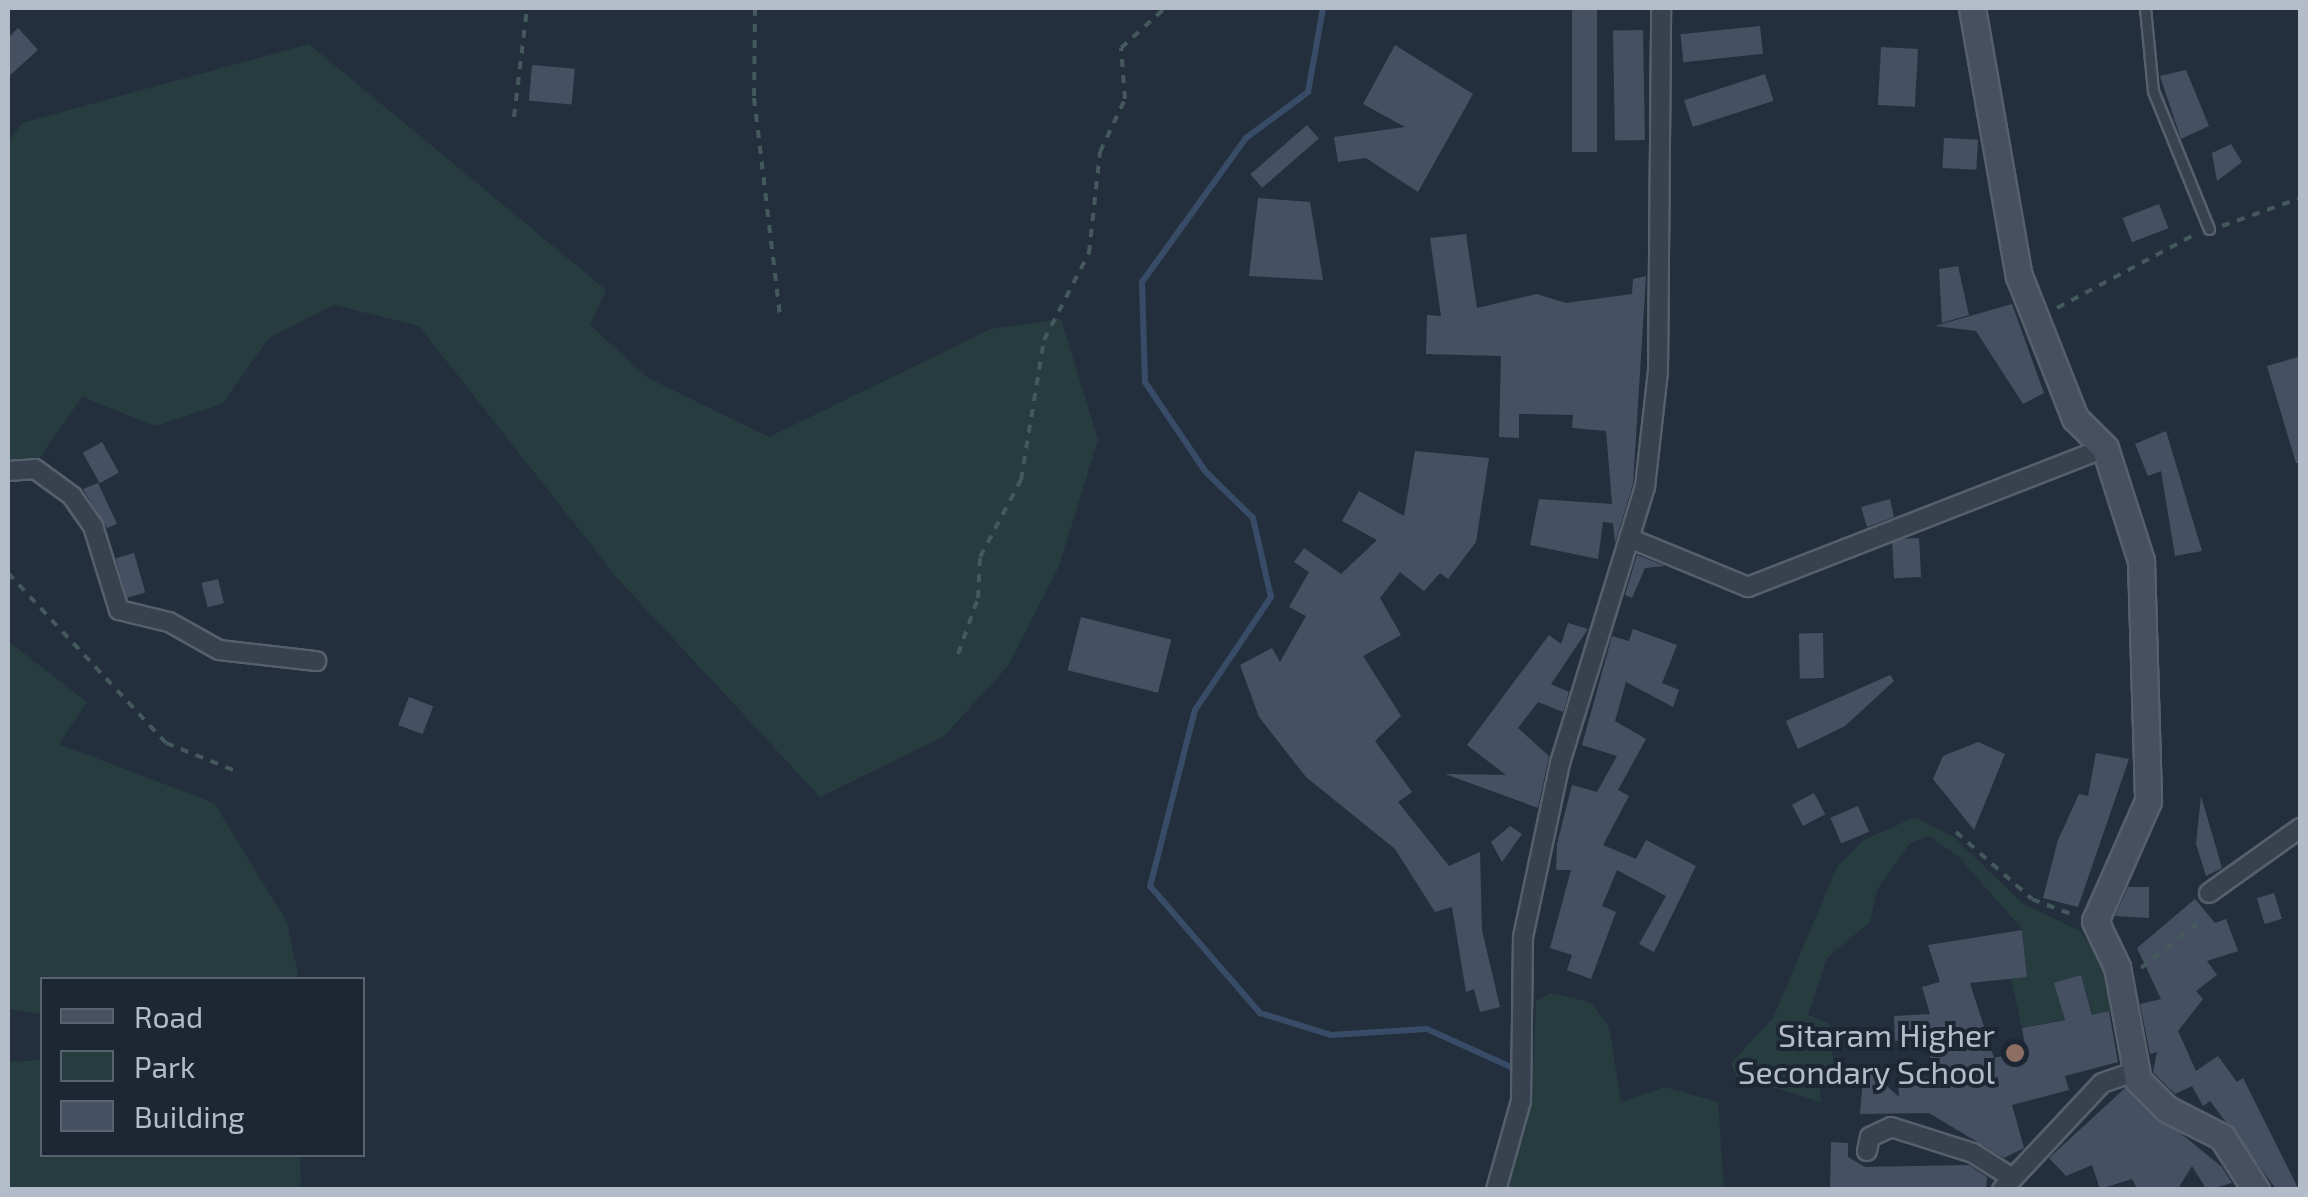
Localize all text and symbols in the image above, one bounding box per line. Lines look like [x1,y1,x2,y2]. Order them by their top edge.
legend [40,977,365,1157]
text: Road [134,998,203,1034]
place label: Sitaram Higher Secondary School [1737,1016,1995,1091]
marker: Sitaram Higher Secondary School [2004,1042,2026,1064]
text: Park [134,1048,195,1084]
text: Building [134,1098,245,1134]

